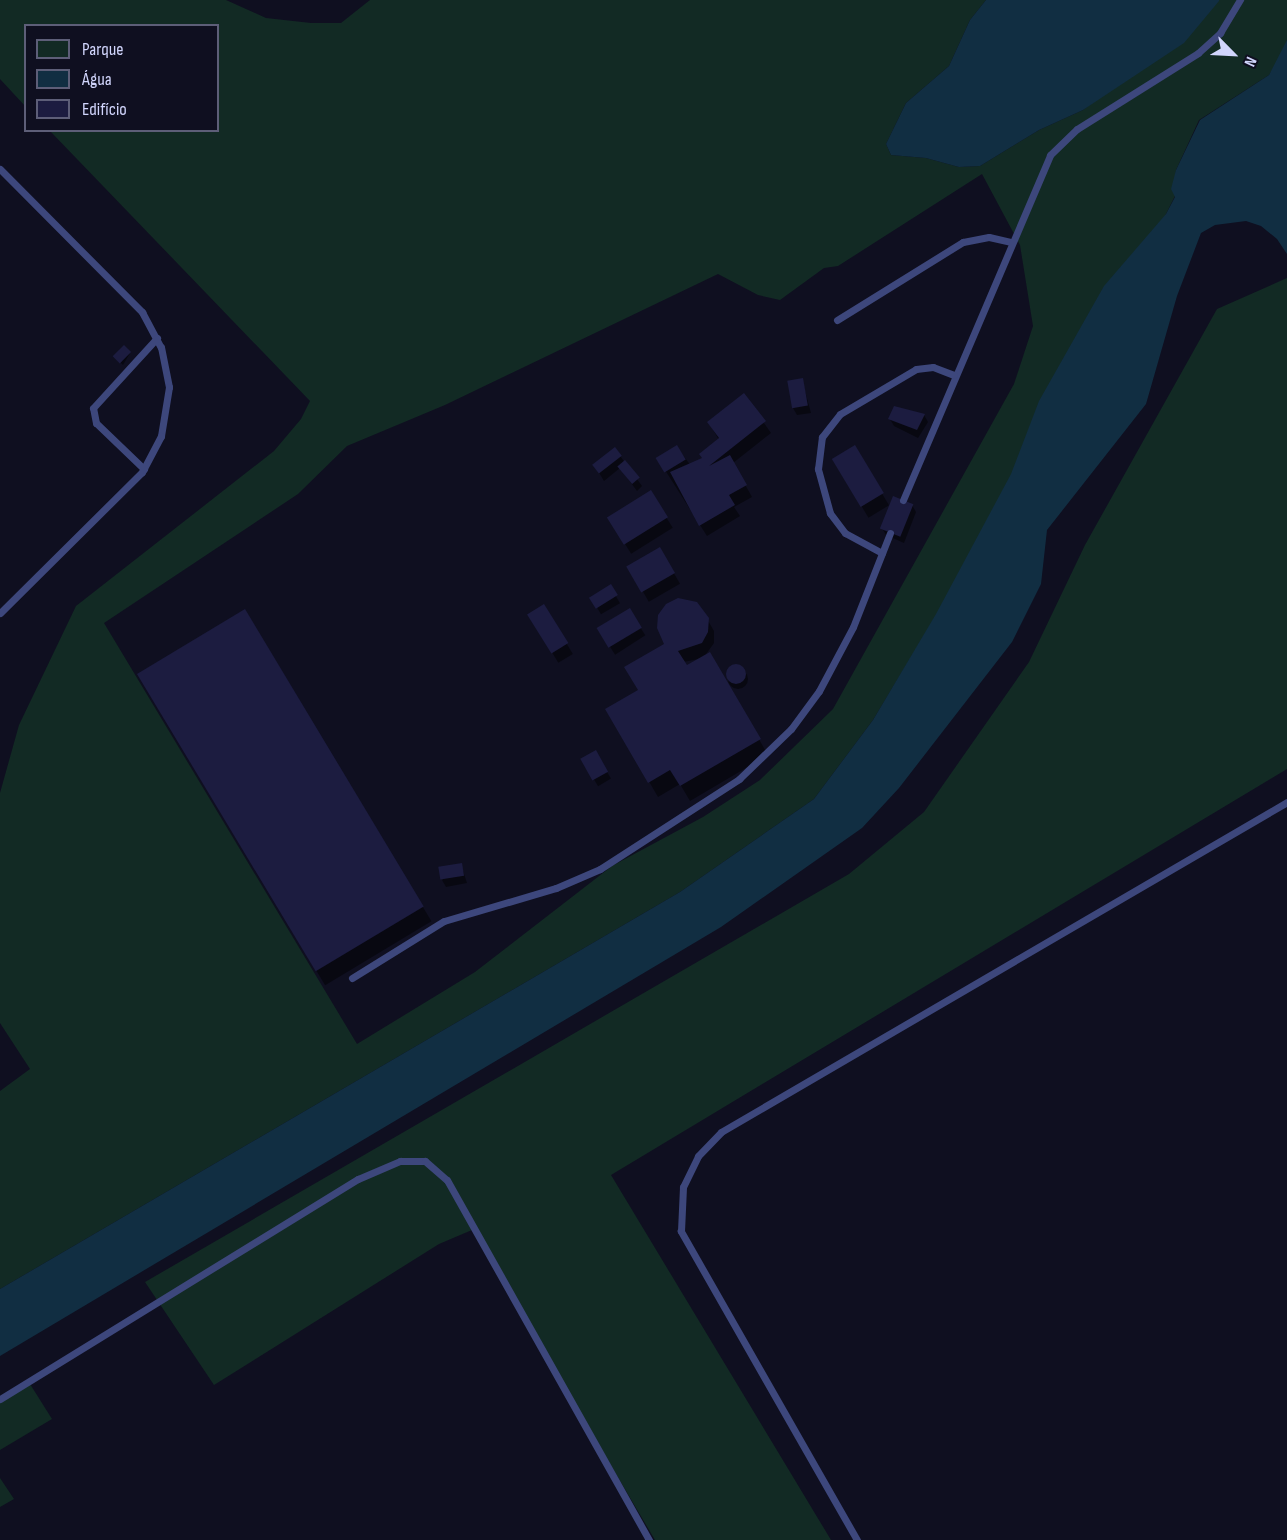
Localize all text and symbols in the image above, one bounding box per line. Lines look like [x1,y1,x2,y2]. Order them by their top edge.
legend [24,24,219,132]
north arrow [1203,24,1263,84]
text: Parque [82,39,123,60]
text: N [1239,54,1260,69]
text: Água [82,69,112,90]
text: Edifício [82,99,127,120]

